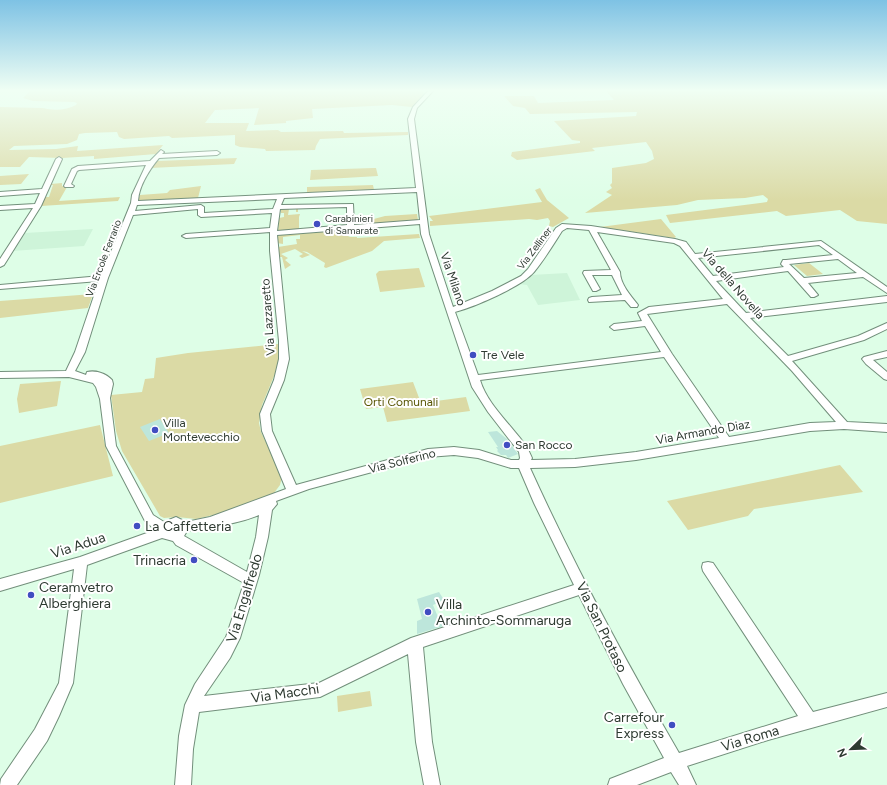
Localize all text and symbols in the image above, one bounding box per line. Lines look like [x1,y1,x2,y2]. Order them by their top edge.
place label: Carabinieri di Samarate [325,212,379,237]
street label: Via Ercole Ferrario [83,218,124,299]
marker: Carabinieri di Samarate [312,219,322,229]
street label: Via Zelliner [514,224,555,272]
street label: Via della Novella [699,246,767,322]
street label: Via Milano [437,250,469,308]
street label: Via Lazzaretto [258,278,278,356]
place label: Tre Vele [481,348,525,362]
marker: Tre Vele [468,350,478,360]
park label: Orti Comunali [364,395,438,409]
place label: Villa Montevecchio [163,416,240,444]
street label: Via Armando Diaz [655,417,751,447]
marker: Villa Montevecchio [150,425,160,435]
place label: San Rocco [515,438,573,452]
marker: San Rocco [502,440,512,450]
street label: Via Solferino [367,446,437,476]
place label: La Caffetteria [145,518,231,535]
marker: La Caffetteria [132,521,142,531]
street label: Via Adua [49,529,107,562]
place label: Trinacria [133,552,186,569]
street label: Via Engalfredo [223,552,266,645]
marker: Trinacria [189,555,199,565]
place label: Ceramvetro Alberghiera [39,579,113,612]
street label: Via San Protaso [572,579,631,675]
marker: Ceramvetro Alberghiera [26,590,36,600]
place label: Villa Archinto-Sommaruga [436,596,571,629]
marker: Villa Archinto-Sommaruga [423,607,433,617]
street label: Via Macchi [250,680,320,707]
place label: Carrefour Express [604,709,664,742]
marker: Carrefour Express [667,720,677,730]
street label: Via Roma [719,722,781,755]
north arrow [831,729,871,769]
text: N [835,746,850,759]

